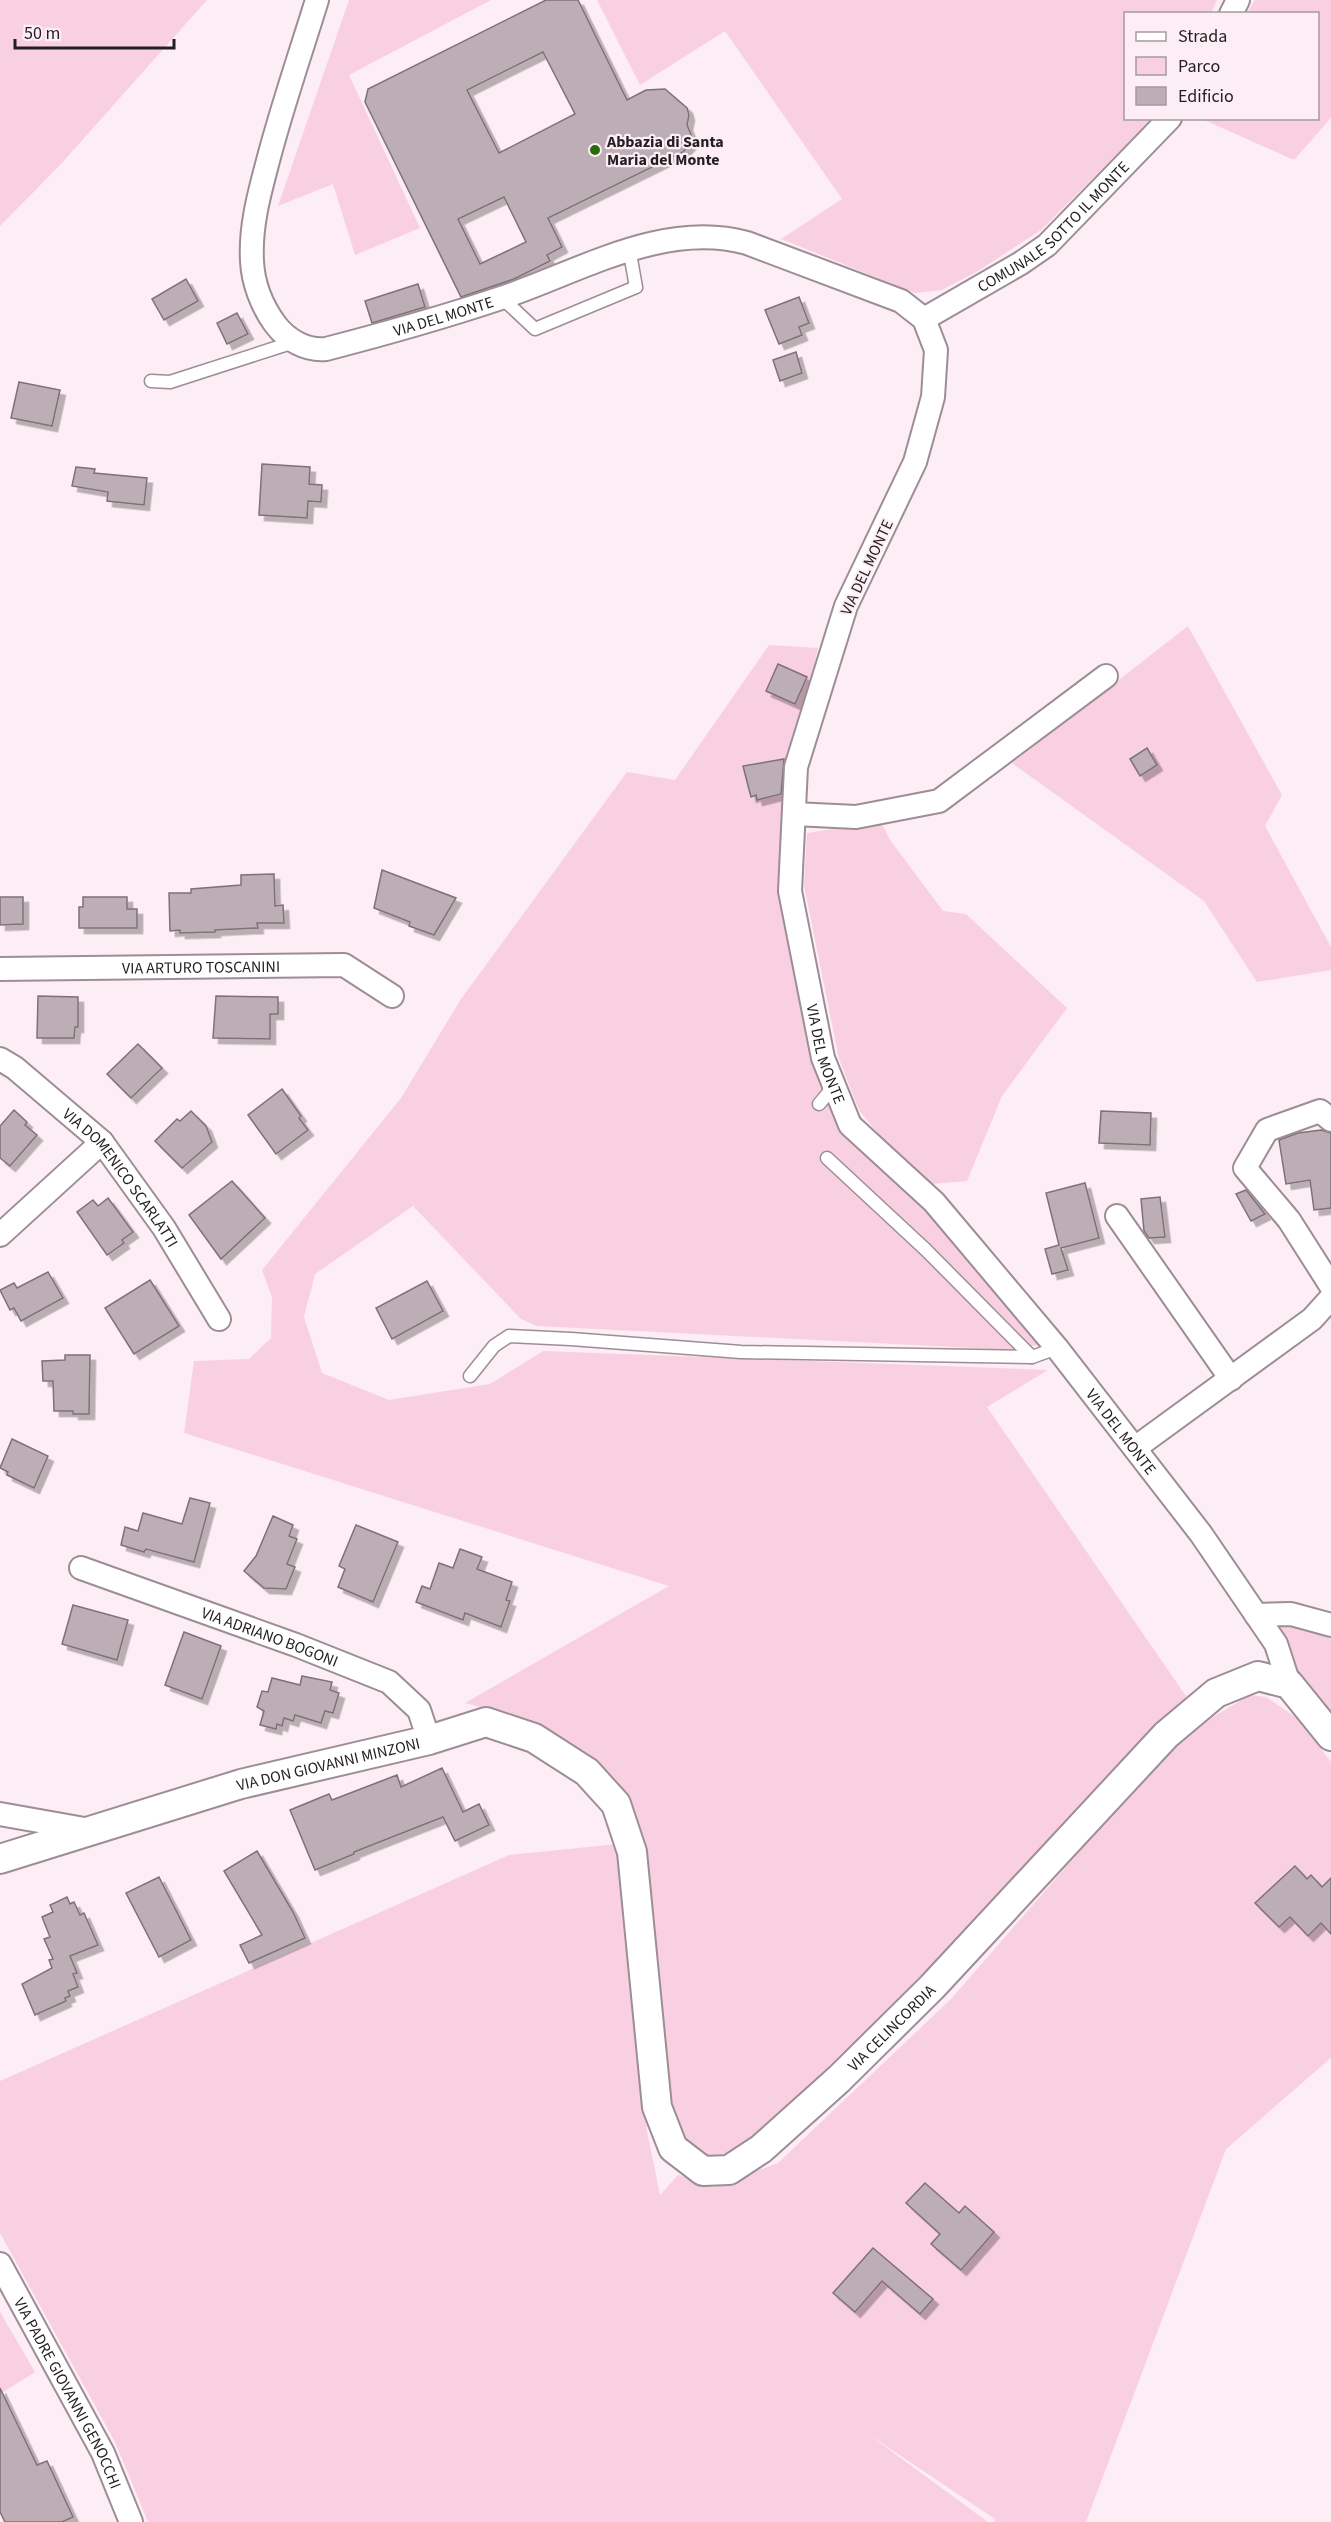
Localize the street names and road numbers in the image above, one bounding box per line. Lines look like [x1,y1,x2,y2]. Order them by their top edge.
street label: COMUNALE SOTTO IL MONTE [974,157,1134,298]
street label: VIA DEL MONTE [391,291,496,342]
street label: VIA DEL MONTE [835,516,899,619]
street label: VIA ARTURO TOSCANINI [122,956,280,980]
street label: VIA DEL MONTE [801,1002,850,1107]
street label: VIA DOMENICO SCARLATTI [58,1103,183,1252]
street label: VIA DEL MONTE [1081,1385,1161,1480]
street label: VIA ADRIANO BOGONI [198,1602,341,1673]
street label: VIA DON GIOVANNI MINZONI [234,1732,422,1797]
street label: VIA CELINCORDIA [843,1980,941,2077]
street label: VIA PADRE GIOVANNI GENOCCHI [8,2294,126,2492]

